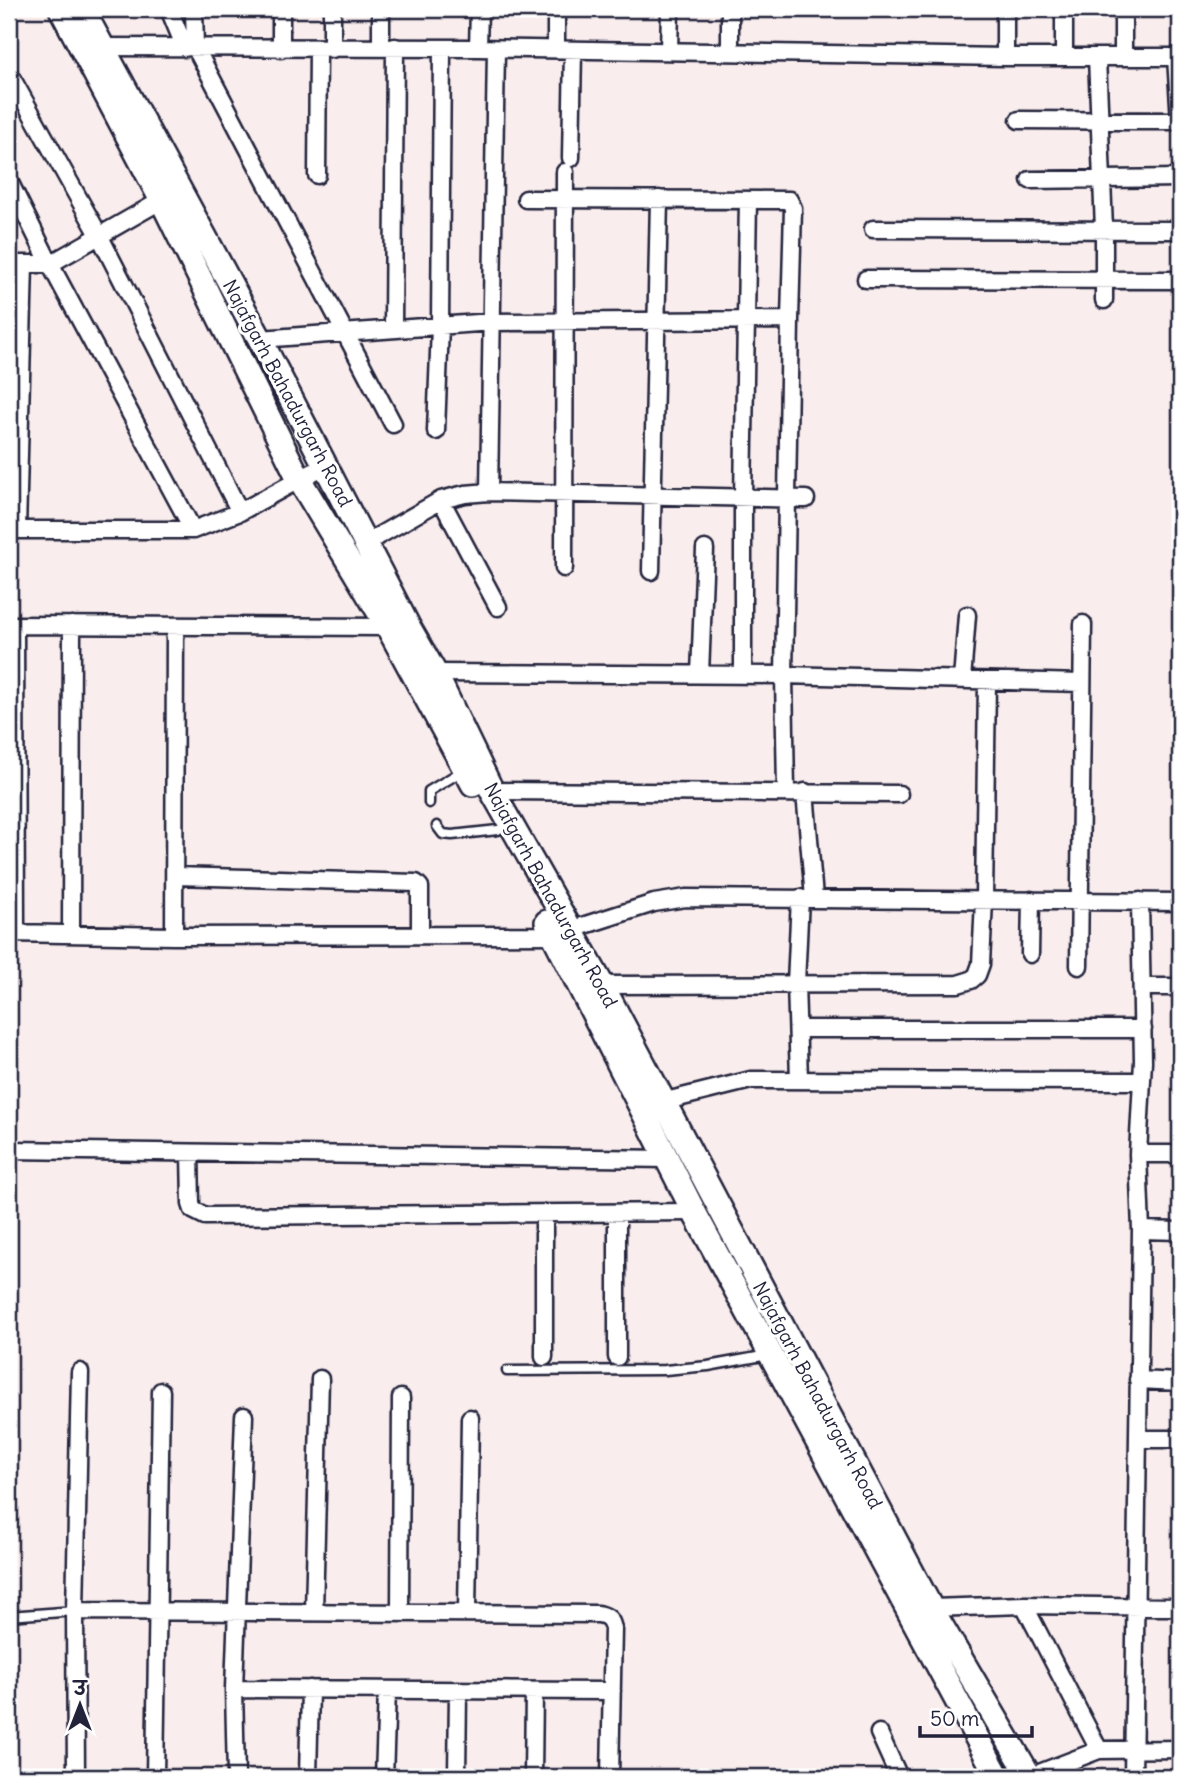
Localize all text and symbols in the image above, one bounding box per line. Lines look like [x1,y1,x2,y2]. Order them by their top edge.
street label: Najafgarh Bahadurgarh Road [218,275,358,511]
street label: Najafgarh Bahadurgarh Road [479,778,623,1012]
street label: Najafgarh Bahadurgarh Road [748,1277,888,1513]
north arrow [46,1670,116,1740]
text: उ [72,1676,89,1700]
scale bar [920,1695,1032,1739]
text: 50 m [930,1705,979,1732]

